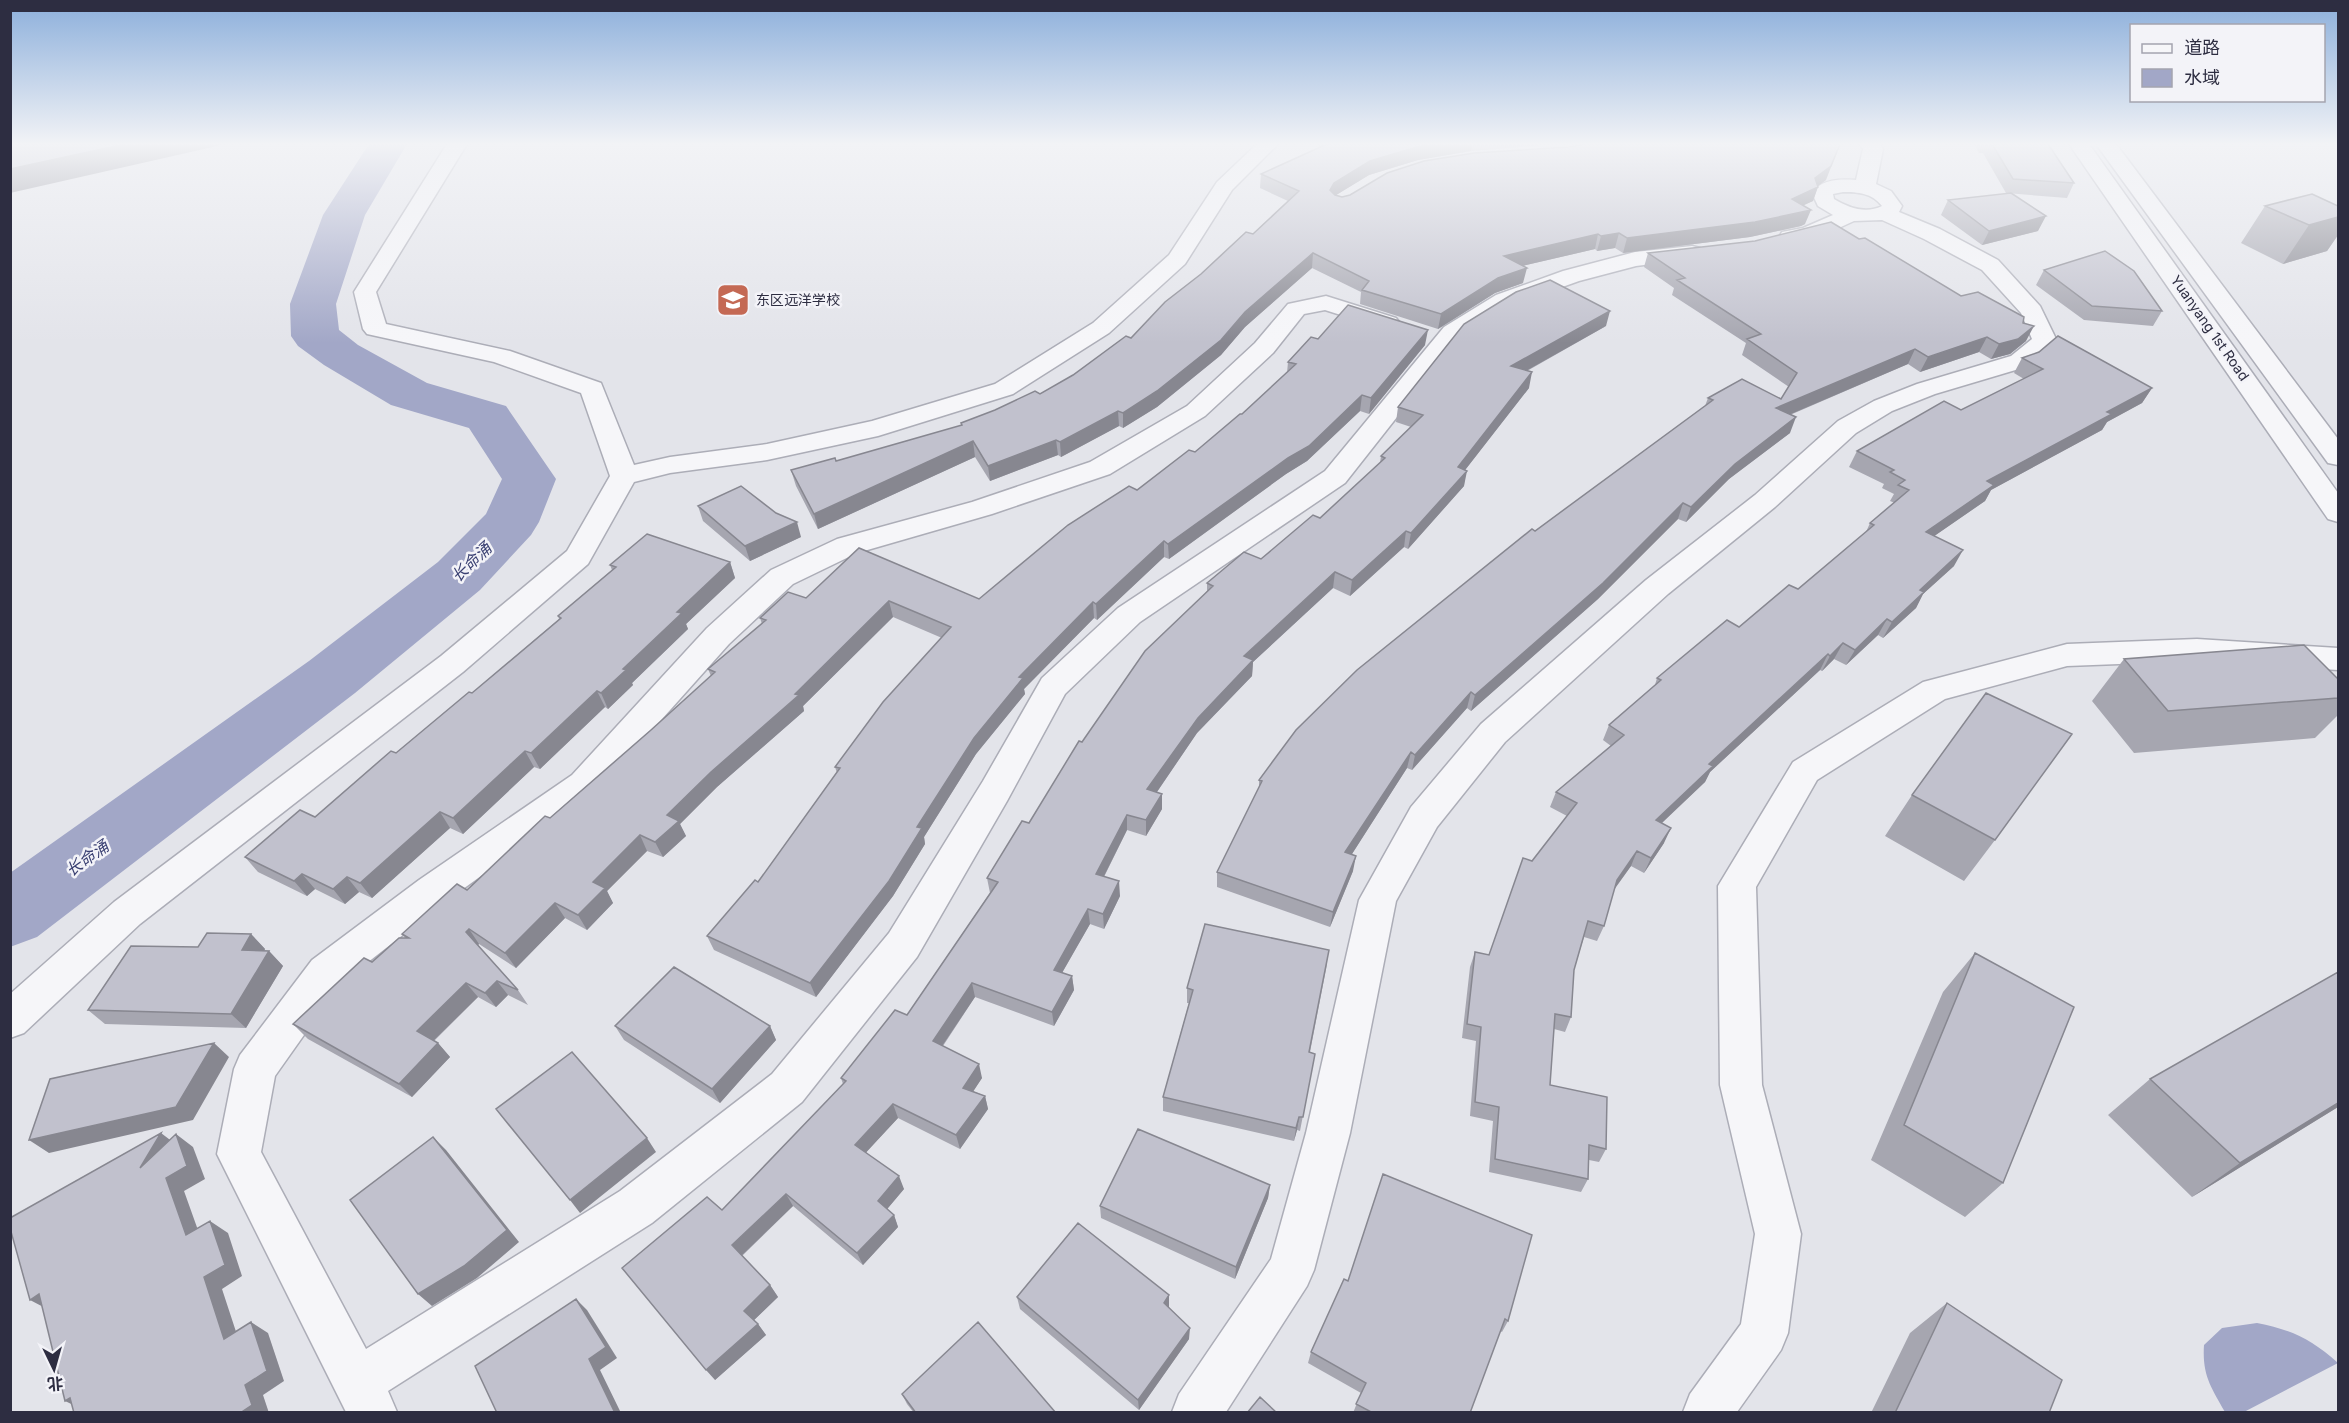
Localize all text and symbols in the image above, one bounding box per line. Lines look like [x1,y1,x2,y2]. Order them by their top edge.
legend [2130,24,2325,102]
text: 道路 [2184,37,2220,58]
text: 水域 [2184,67,2220,88]
street label: Yuanyang 1st Road [2168,272,2253,384]
school or university icon: 东区远洋学校 [715,282,751,318]
place label: 东区远洋学校 [756,291,840,308]
water label: 长命涌 [447,537,497,586]
water label: 长命涌 [62,835,114,880]
north arrow [24,1339,84,1399]
text: 北 [46,1373,64,1395]

